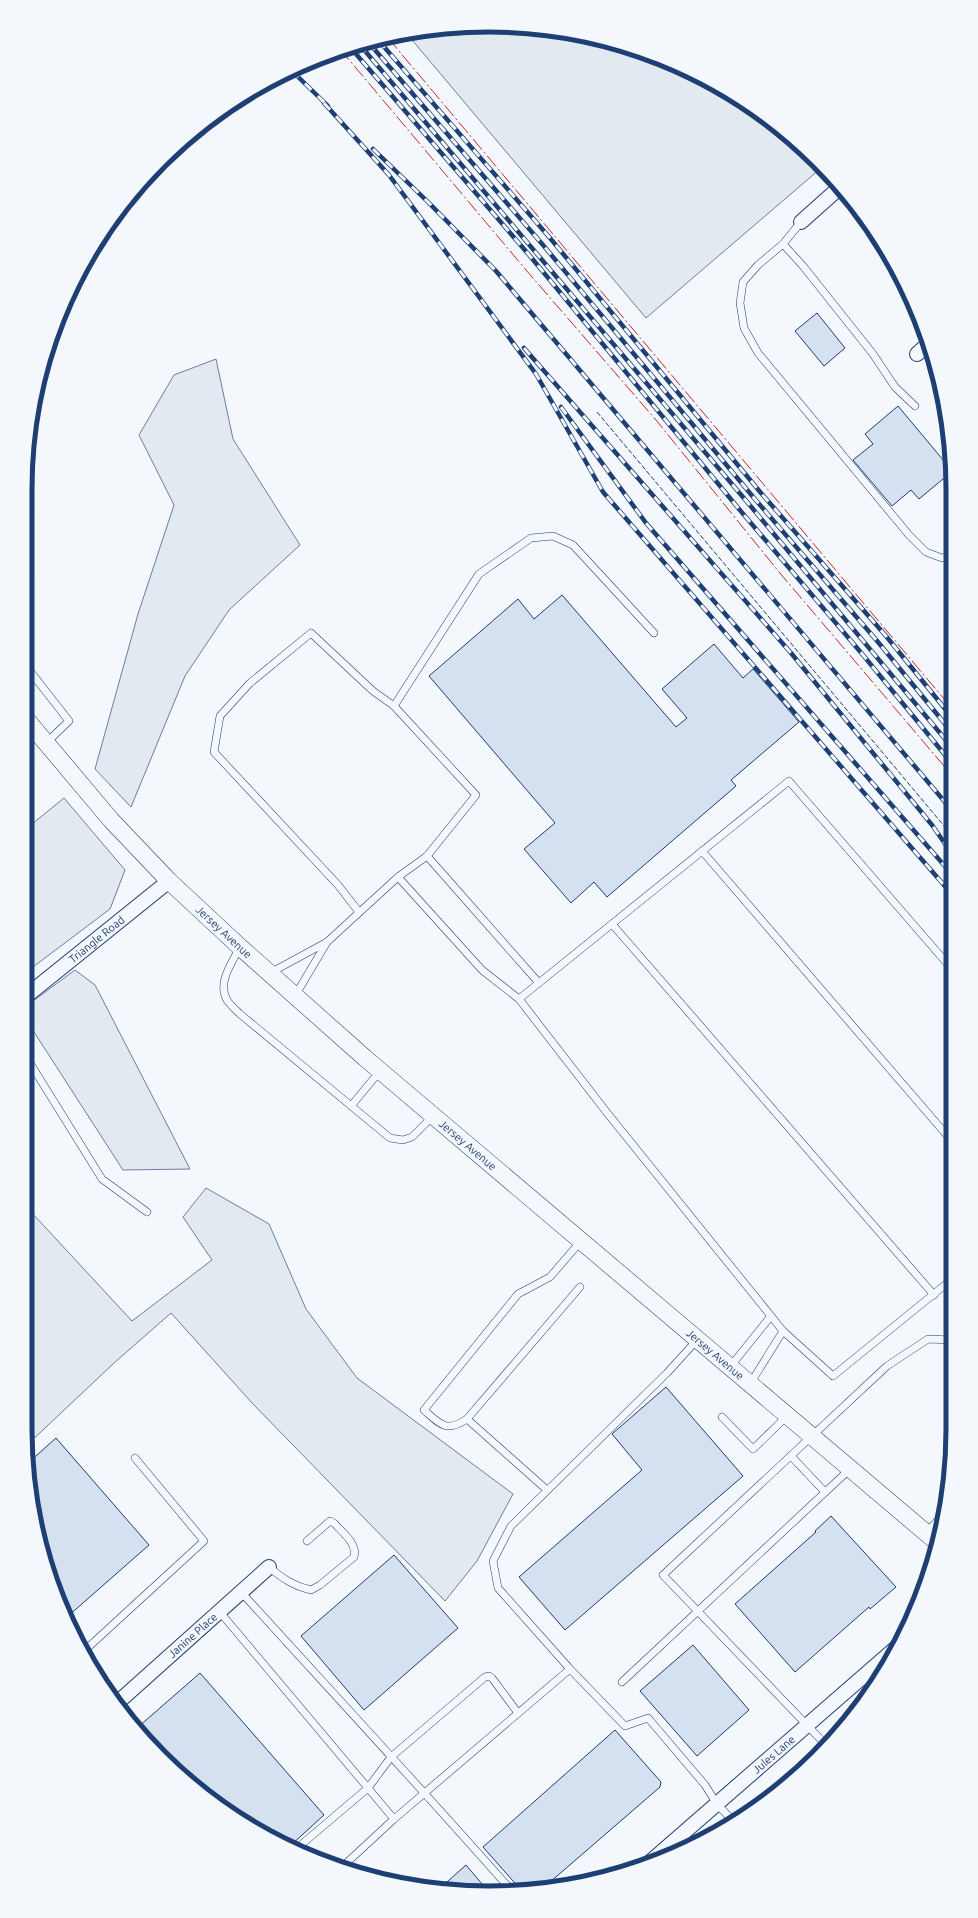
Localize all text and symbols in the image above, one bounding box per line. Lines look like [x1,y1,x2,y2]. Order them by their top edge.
street label: Jersey Avenue [194,903,254,961]
street label: Triangle Road [67,913,127,965]
street label: Jersey Avenue [437,1117,499,1173]
street label: Jersey Avenue [684,1327,746,1382]
street label: Janine Place [166,1610,220,1660]
street label: Jules Lane [750,1733,797,1776]

